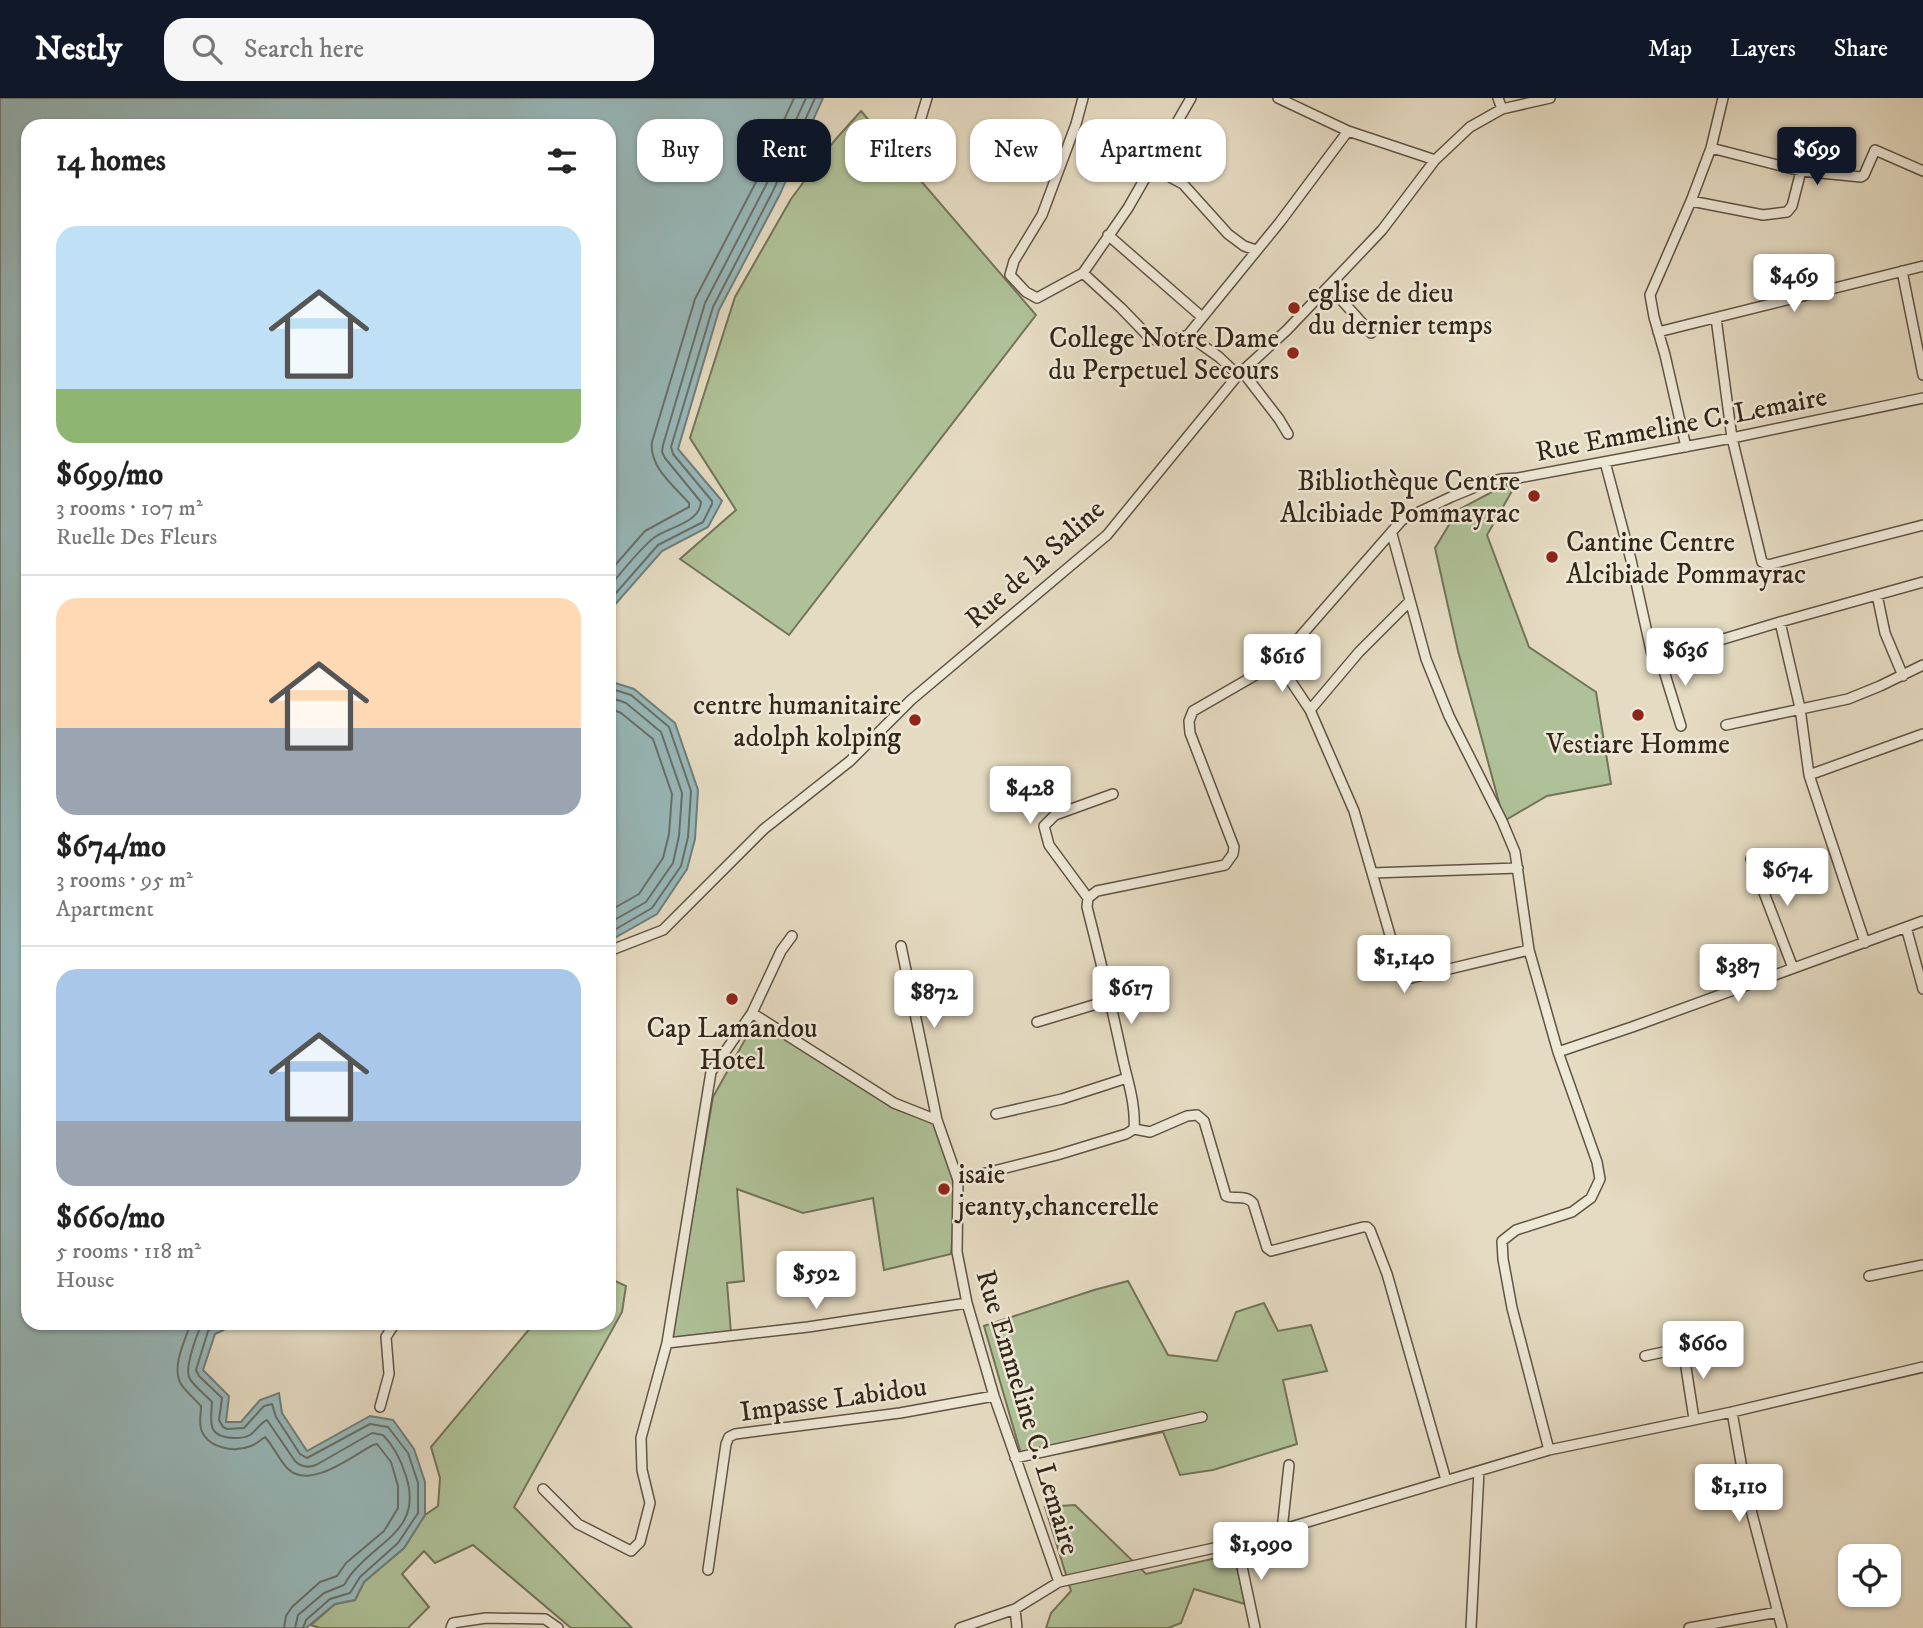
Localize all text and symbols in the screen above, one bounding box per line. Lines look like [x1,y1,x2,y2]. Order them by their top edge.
search box [164,18,654,81]
text: Nestly [35,29,122,70]
icon: search [188,30,226,68]
text: Search here [244,33,364,66]
text: Map [1648,34,1692,64]
text: Layers [1730,34,1796,64]
text: Share [1834,34,1888,64]
chip: Buy [637,119,723,182]
chip: Rent [737,119,831,182]
chip: Filters [845,119,956,182]
chip: New [970,119,1062,182]
chip: Apartment [1076,119,1226,182]
pin: $699 [1776,127,1858,187]
text: $699 [1793,135,1841,164]
icon: filters [543,142,581,180]
text: 14 homes [56,143,166,180]
pin: $469 [1753,254,1835,314]
text: $469 [1769,262,1819,291]
icon: home [256,271,382,397]
place label: eglise de dieu du dernier temps [1308,276,1492,343]
marker: eglise de dieu du dernier temps [1286,300,1302,316]
place label: College Notre Dame du Perpetuel Secours [1048,321,1279,388]
marker: College Notre Dame du Perpetuel Secours [1285,345,1301,361]
street label: Rue Emmeline C. Lemaire [1533,379,1830,470]
text: $699/mo [56,457,163,494]
place label: Bibliothèque Centre Alcibiade Pommayrac [1280,464,1520,531]
marker: Bibliothèque Centre Alcibiade Pommayrac [1526,488,1542,504]
street label: Rue de la Saline [958,492,1112,636]
text: 3 rooms · 107 m² [56,494,203,523]
text: Ruelle Des Fleurs [56,523,217,552]
place label: Cantine Centre Alcibiade Pommayrac [1566,525,1806,592]
marker: Cantine Centre Alcibiade Pommayrac [1544,549,1560,565]
pin: $636 [1644,628,1726,688]
pin: $616 [1241,634,1323,694]
text: $636 [1662,636,1708,665]
text: $616 [1260,642,1304,671]
icon: home [256,643,382,769]
place label: centre humanitaire adolph kolping [693,688,901,755]
marker: Vestiare Homme [1630,707,1646,723]
marker: centre humanitaire adolph kolping [907,712,923,728]
place label: Vestiare Homme [1545,727,1730,762]
pin: $428 [989,766,1071,826]
text: $428 [1006,774,1054,803]
text: $674/mo [56,829,166,866]
pin: $674 [1746,848,1828,908]
text: $674 [1762,856,1812,885]
text: 3 rooms · 95 m² [56,866,193,895]
text: Apartment [56,895,154,924]
pin: $1,140 [1347,936,1461,995]
text: $1,140 [1373,943,1435,972]
pin: $387 [1697,944,1779,1004]
text: $387 [1716,952,1760,981]
pin: $617 [1090,967,1172,1026]
pin: $872 [893,970,975,1030]
text: $617 [1109,974,1153,1003]
text: $872 [910,978,958,1007]
marker: Cap Lamandou Hotel [724,991,740,1007]
place label: Cap Lamandou Hotel [646,1011,818,1078]
icon: home [256,1014,382,1140]
place label: isaie jeanty,chancerelle [954,1157,1159,1224]
marker: isaie jeanty,chancerelle [936,1181,952,1197]
text: $660/mo [56,1200,165,1237]
text: 5 rooms · 118 m² [56,1237,201,1266]
pin: $592 [775,1252,857,1311]
text: $592 [793,1259,839,1288]
text: House [56,1266,114,1295]
street label: Rue Emmeline C. Lemaire [968,1266,1088,1559]
pin: $660 [1662,1322,1744,1381]
text: $660 [1679,1329,1727,1358]
street label: Impasse Labidou [738,1369,929,1430]
pin: $1,110 [1682,1464,1796,1524]
text: $1,110 [1711,1472,1767,1501]
pin: $1,090 [1204,1522,1318,1582]
text: $1,090 [1229,1530,1293,1559]
map controls [1838,1544,1901,1607]
button: locate [1838,1544,1901,1607]

